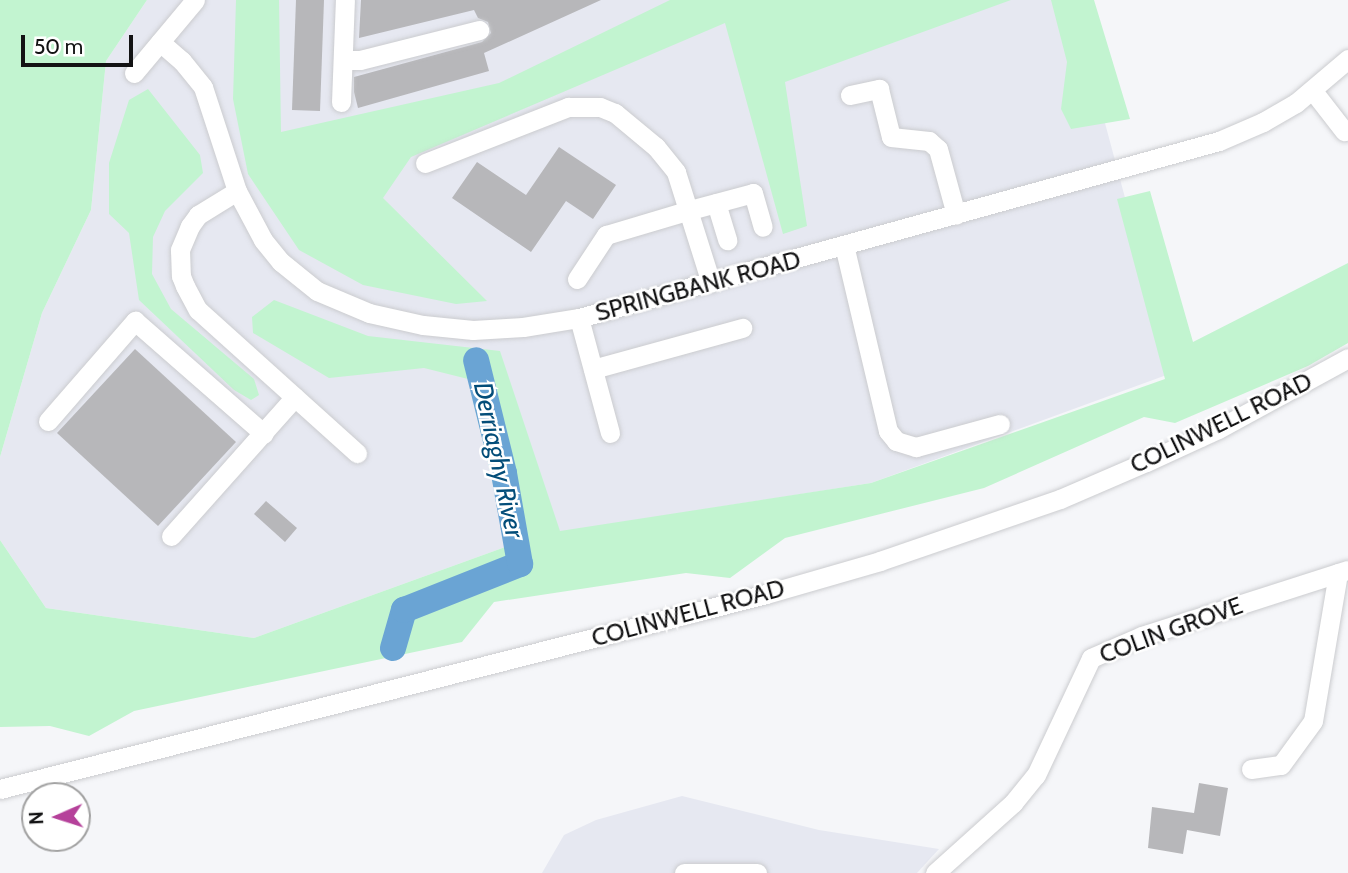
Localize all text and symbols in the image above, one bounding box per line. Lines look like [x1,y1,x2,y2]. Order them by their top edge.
scale bar [24,21,136,65]
text: 50 m [34,34,83,59]
street label: SPRINGBANK ROAD [592,245,804,327]
street label: COLINWELL ROAD [1126,367,1316,479]
water label: Derriaghy River [466,379,530,541]
street label: COLINWELL ROAD [588,573,788,653]
street label: COLIN GROVE [1096,591,1246,669]
north arrow [21,782,91,852]
text: N [25,811,48,825]

